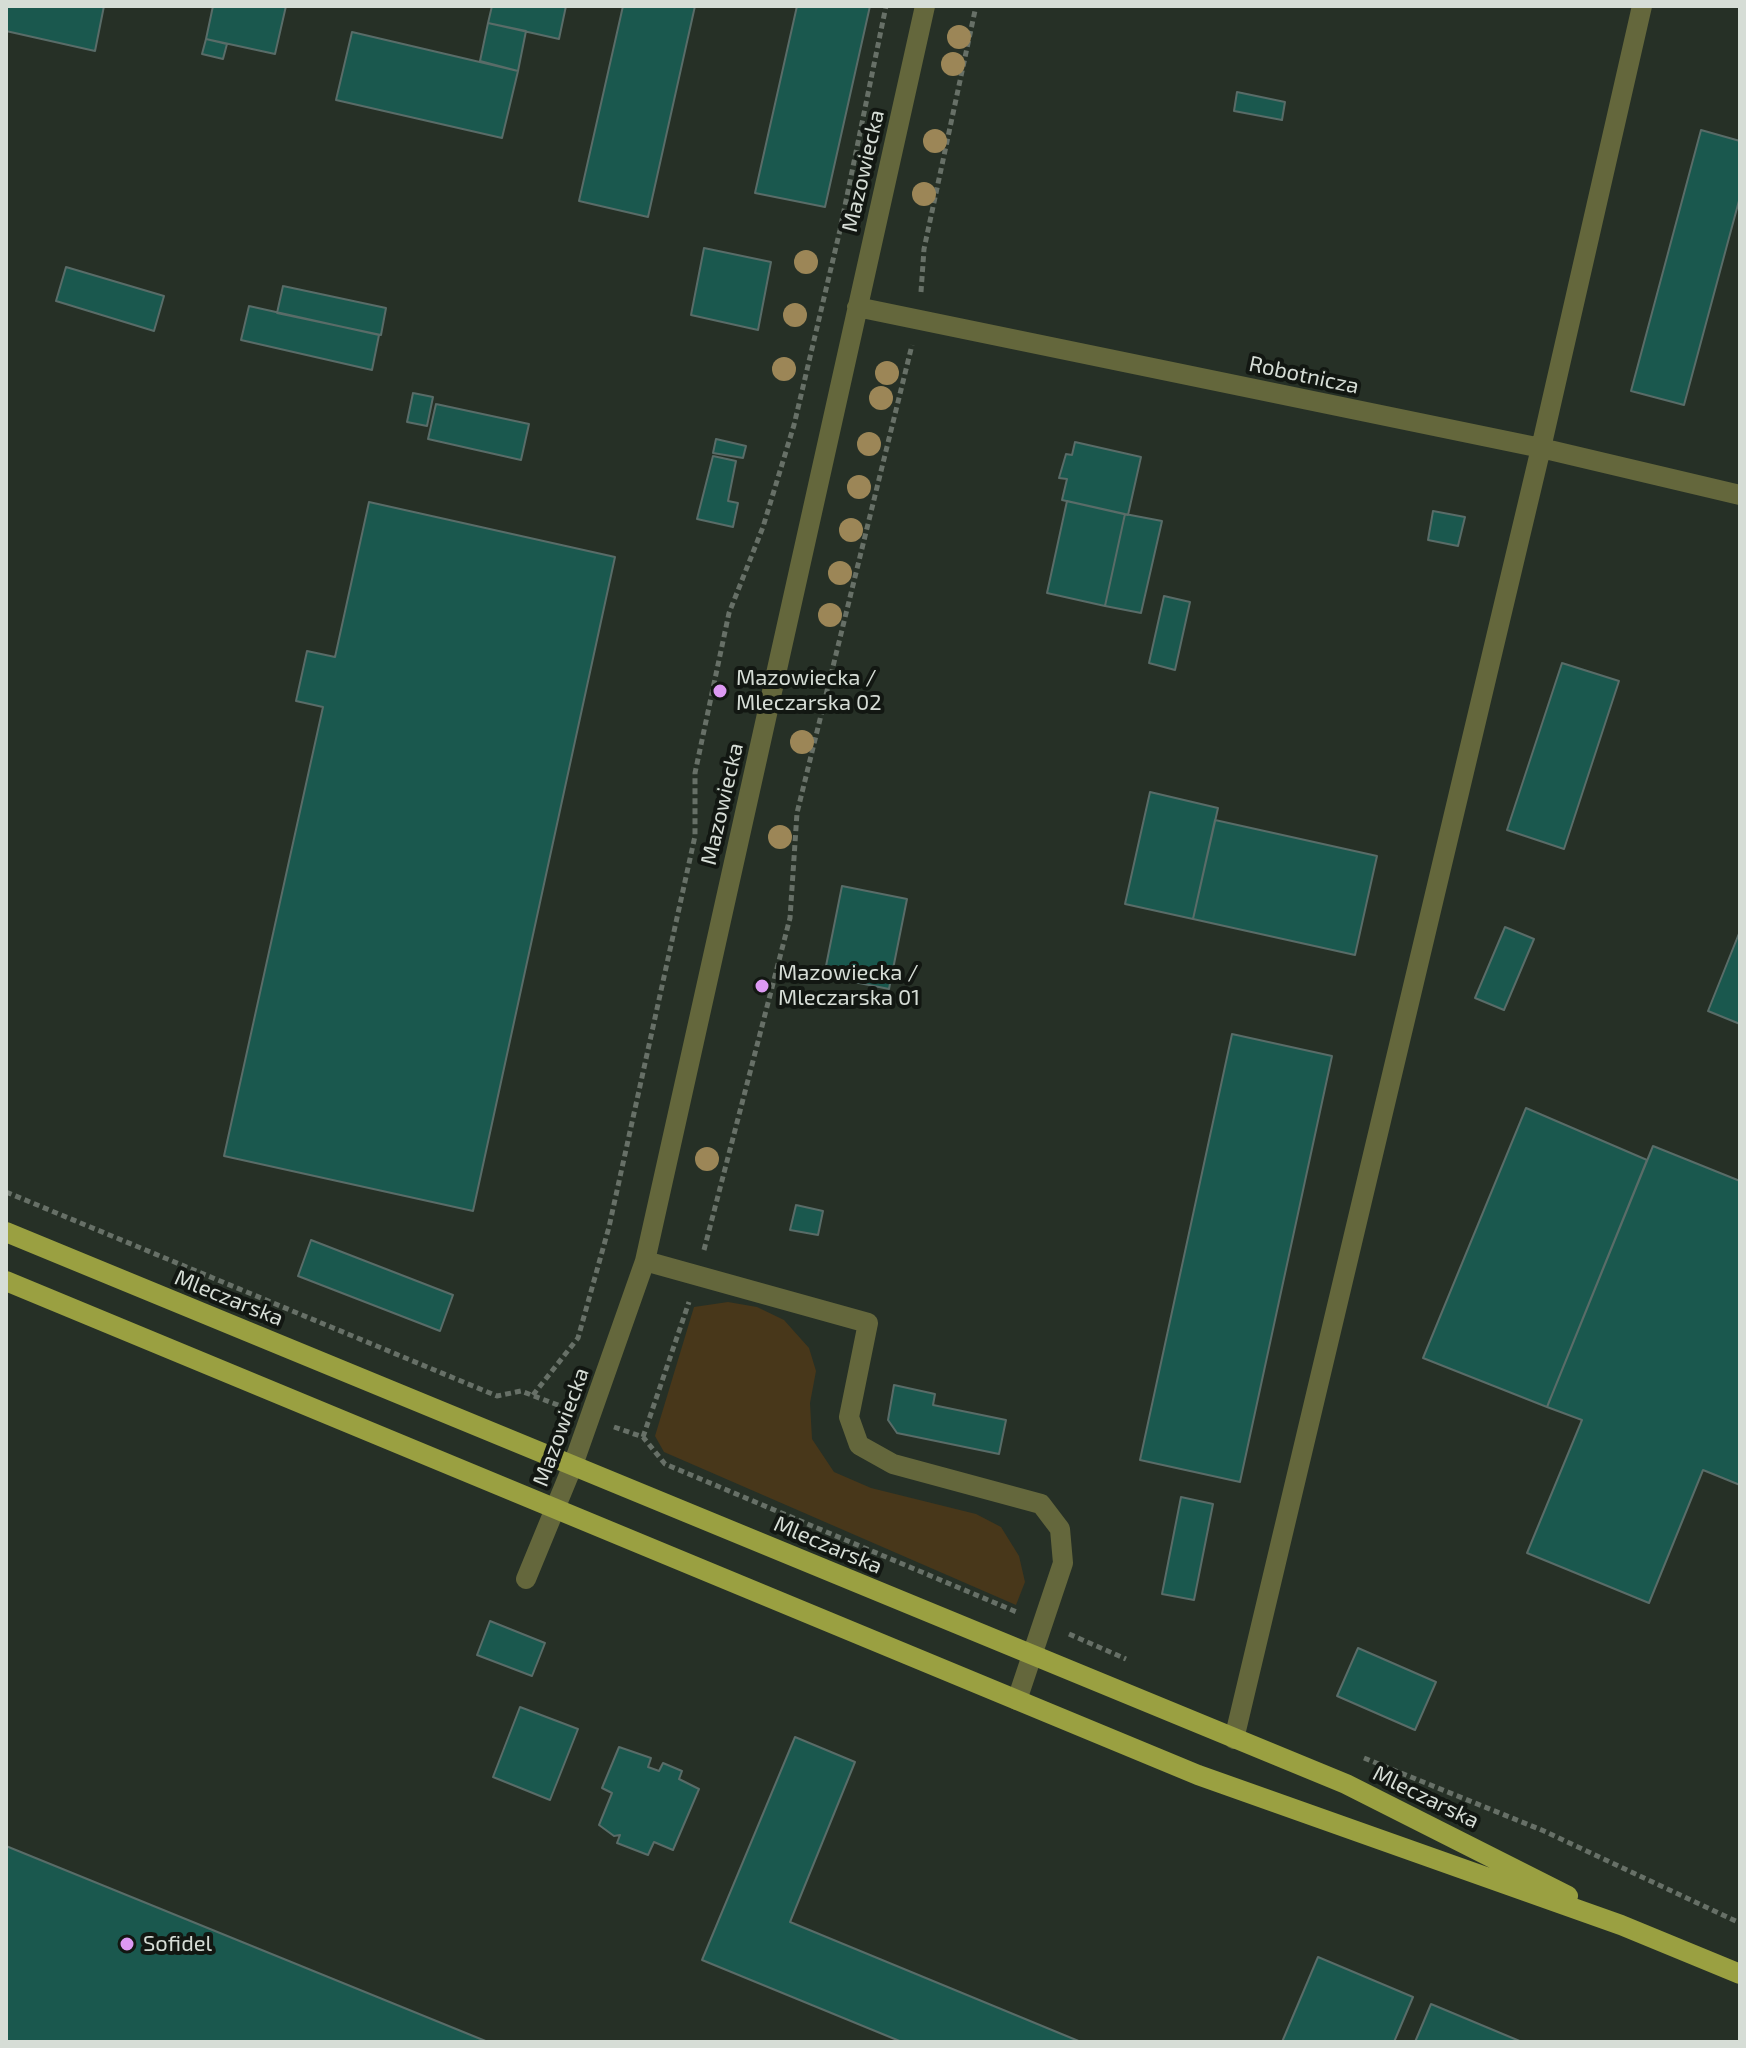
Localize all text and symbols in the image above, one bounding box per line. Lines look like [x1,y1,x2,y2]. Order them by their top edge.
street label: Mazowiecka [836,107,890,235]
street label: Robotnicza [1247,350,1361,400]
place label: Mazowiecka / Mleczarska 02 [736,665,882,716]
marker: Mazowiecka / Mleczarska 02 [711,682,729,700]
street label: Mazowiecka [695,740,749,868]
place label: Mazowiecka / Mleczarska 01 [778,960,920,1012]
marker: Mazowiecka / Mleczarska 01 [753,977,771,995]
street label: Mleczarska [171,1264,287,1332]
street label: Mazowiecka [527,1364,595,1490]
street label: Mleczarska [770,1510,886,1580]
street label: Mleczarska [1369,1760,1483,1834]
place label: Sofidel [143,1931,212,1957]
marker: Sofidel [118,1935,136,1953]

